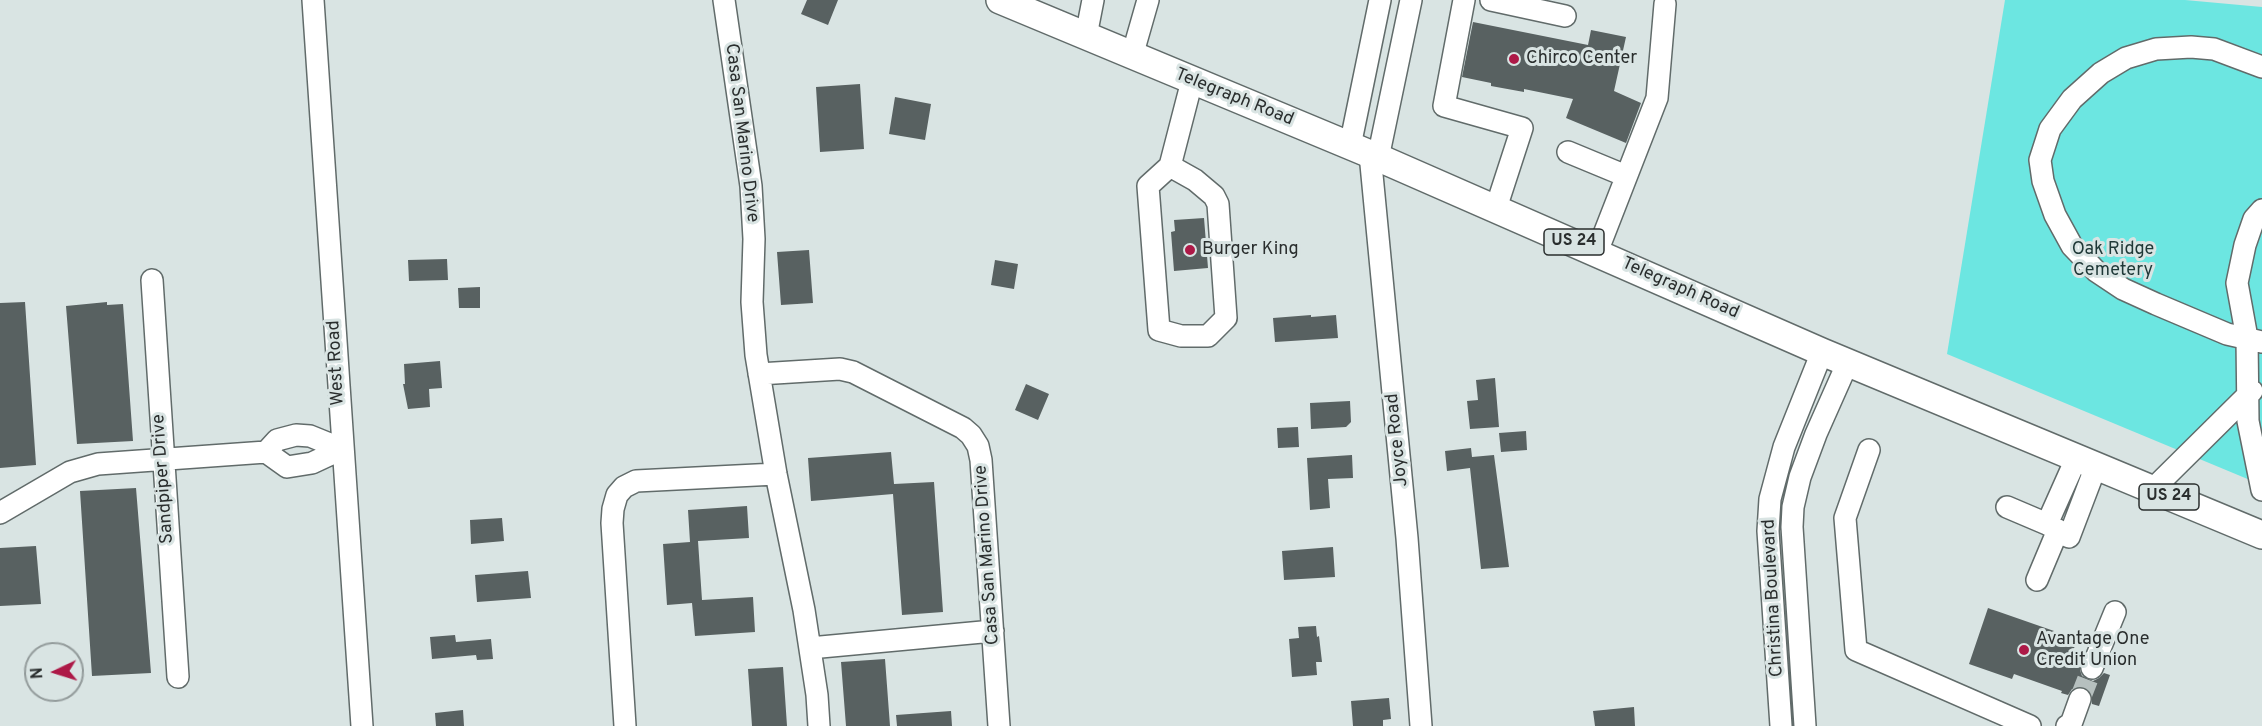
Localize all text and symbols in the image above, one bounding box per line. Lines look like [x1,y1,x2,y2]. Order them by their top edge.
street label: Casa San Marino Drive [719,42,763,224]
place label: Chirco Center [1526,48,1637,70]
marker: Chirco Center [1507,52,1521,66]
street label: Telegraph Road [1172,64,1296,132]
road number: US 24 [1544,229,1604,255]
place label: Burger King [1202,239,1299,261]
park label: Oak Ridge Cemetery [2072,239,2154,282]
marker: Burger King [1183,243,1197,257]
street label: Telegraph Road [1618,253,1742,325]
street label: West Road [324,320,350,406]
street label: Joyce Road [1382,392,1414,488]
street label: Sandpiper Drive [149,413,179,545]
street label: Casa San Marino Drive [971,464,1005,646]
road number: US 24 [2139,484,2199,510]
street label: Christina Boulevard [1759,518,1789,678]
place label: Avantage One Credit Union [2036,629,2149,672]
north arrow [24,642,84,702]
marker: Avantage One Credit Union [2017,643,2031,657]
text: N [28,667,48,680]

